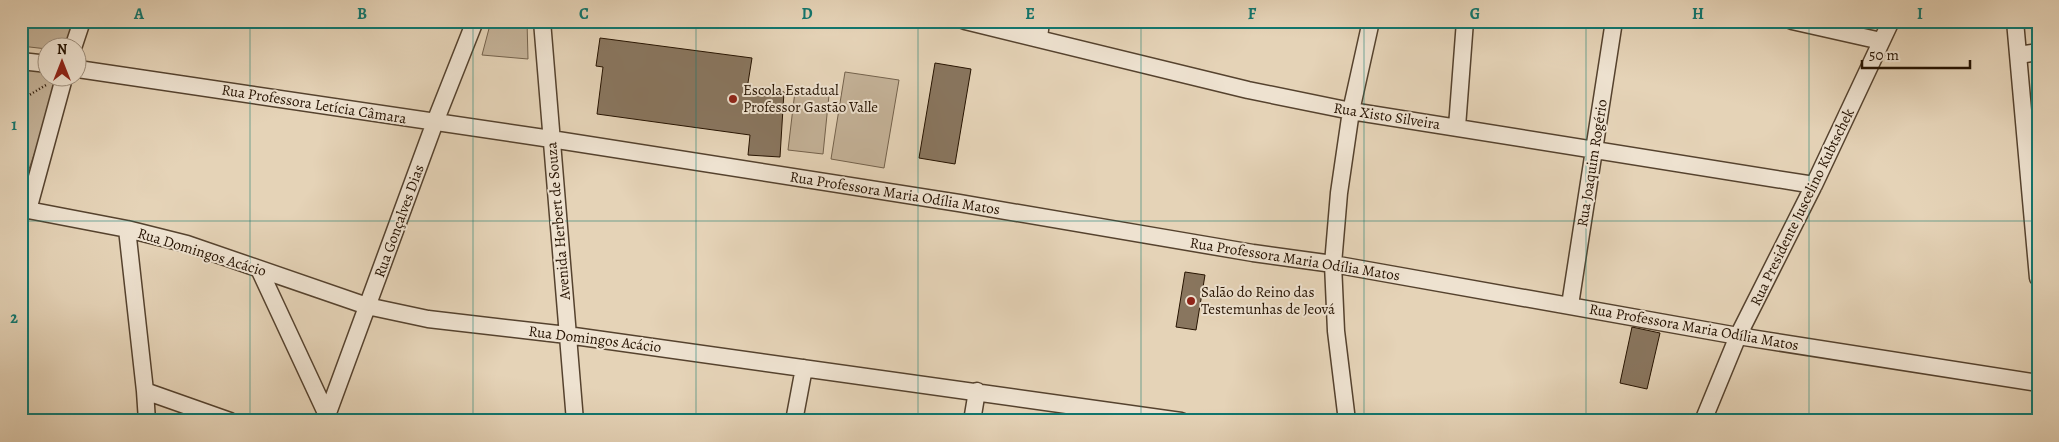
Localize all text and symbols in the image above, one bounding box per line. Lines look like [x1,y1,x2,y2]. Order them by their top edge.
text: A [133,3,145,25]
text: B [357,3,367,25]
text: C [579,3,589,25]
text: D [801,3,813,25]
text: E [1025,3,1035,25]
text: F [1248,3,1257,25]
text: G [1470,3,1480,25]
text: H [1692,3,1704,25]
text: I [1917,3,1923,25]
north arrow [38,38,88,88]
scale bar [1862,38,1969,70]
text: N [57,40,67,59]
text: 50 m [1869,45,1899,65]
street label: Rua Professora Letícia Câmara [220,80,408,129]
place label: Escola Estadual Professor Gastão Valle [743,80,878,117]
marker: Escola Estadual Professor Gastão Valle [727,93,739,105]
street label: Rua Xisto Silveira [1332,98,1442,134]
street label: Rua Joaquim Rogério [1572,98,1612,228]
street label: Rua Presidente Juscelino Kubtschek [1745,104,1859,309]
text: 1 [11,114,17,136]
street label: Avenida Herbert de Souza [541,141,575,302]
street label: Rua Gonçalves Dias [369,162,429,280]
street label: Rua Professora Maria Odília Matos [789,167,1001,219]
street label: Rua Domingos Acácio [135,223,269,281]
street label: Rua Professora Maria Odília Matos [1189,233,1401,285]
place label: Salão do Reino das Testemunhas de Jeová [1201,282,1335,319]
marker: Salão do Reino das Testemunhas de Jeová [1185,295,1197,307]
street label: Rua Professora Maria Odília Matos [1588,299,1800,355]
text: 2 [10,307,18,329]
street label: Rua Domingos Acácio [528,321,662,357]

